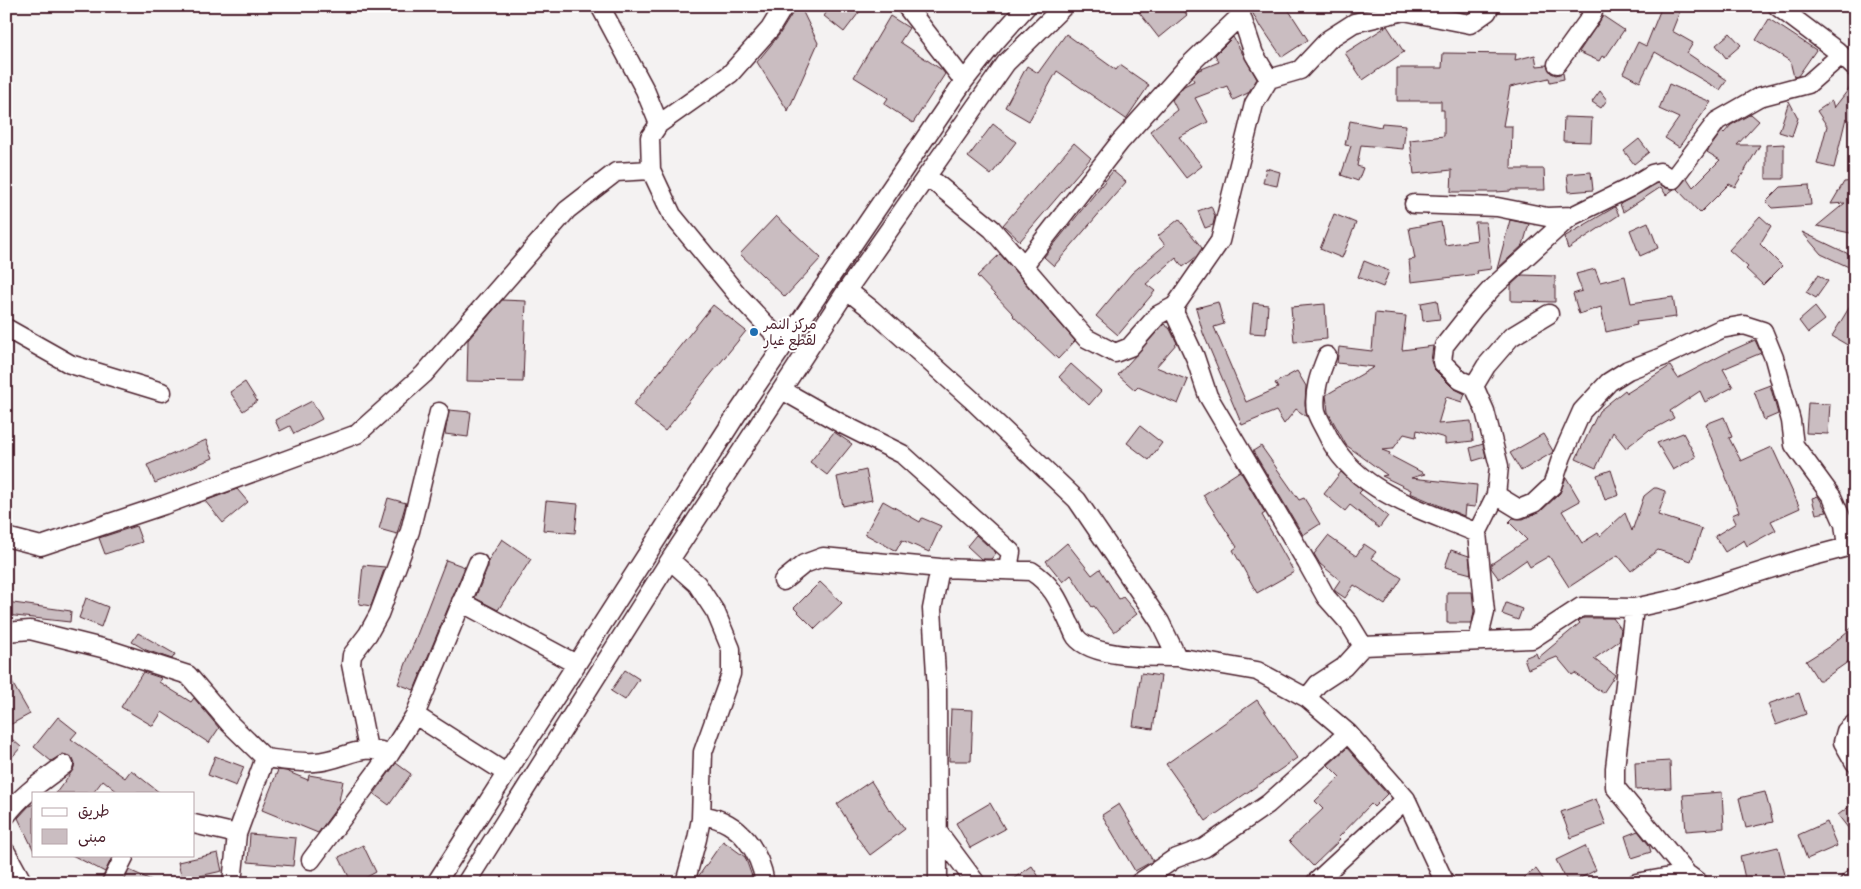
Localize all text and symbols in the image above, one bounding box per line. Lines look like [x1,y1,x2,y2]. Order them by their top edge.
place label: مركز النمر لقطع غيار [763,315,817,351]
marker: مركز النمر لقطع غيار [748,326,760,338]
legend [32,792,195,856]
text: طريق [78,801,110,820]
text: مبنى [78,827,106,847]

